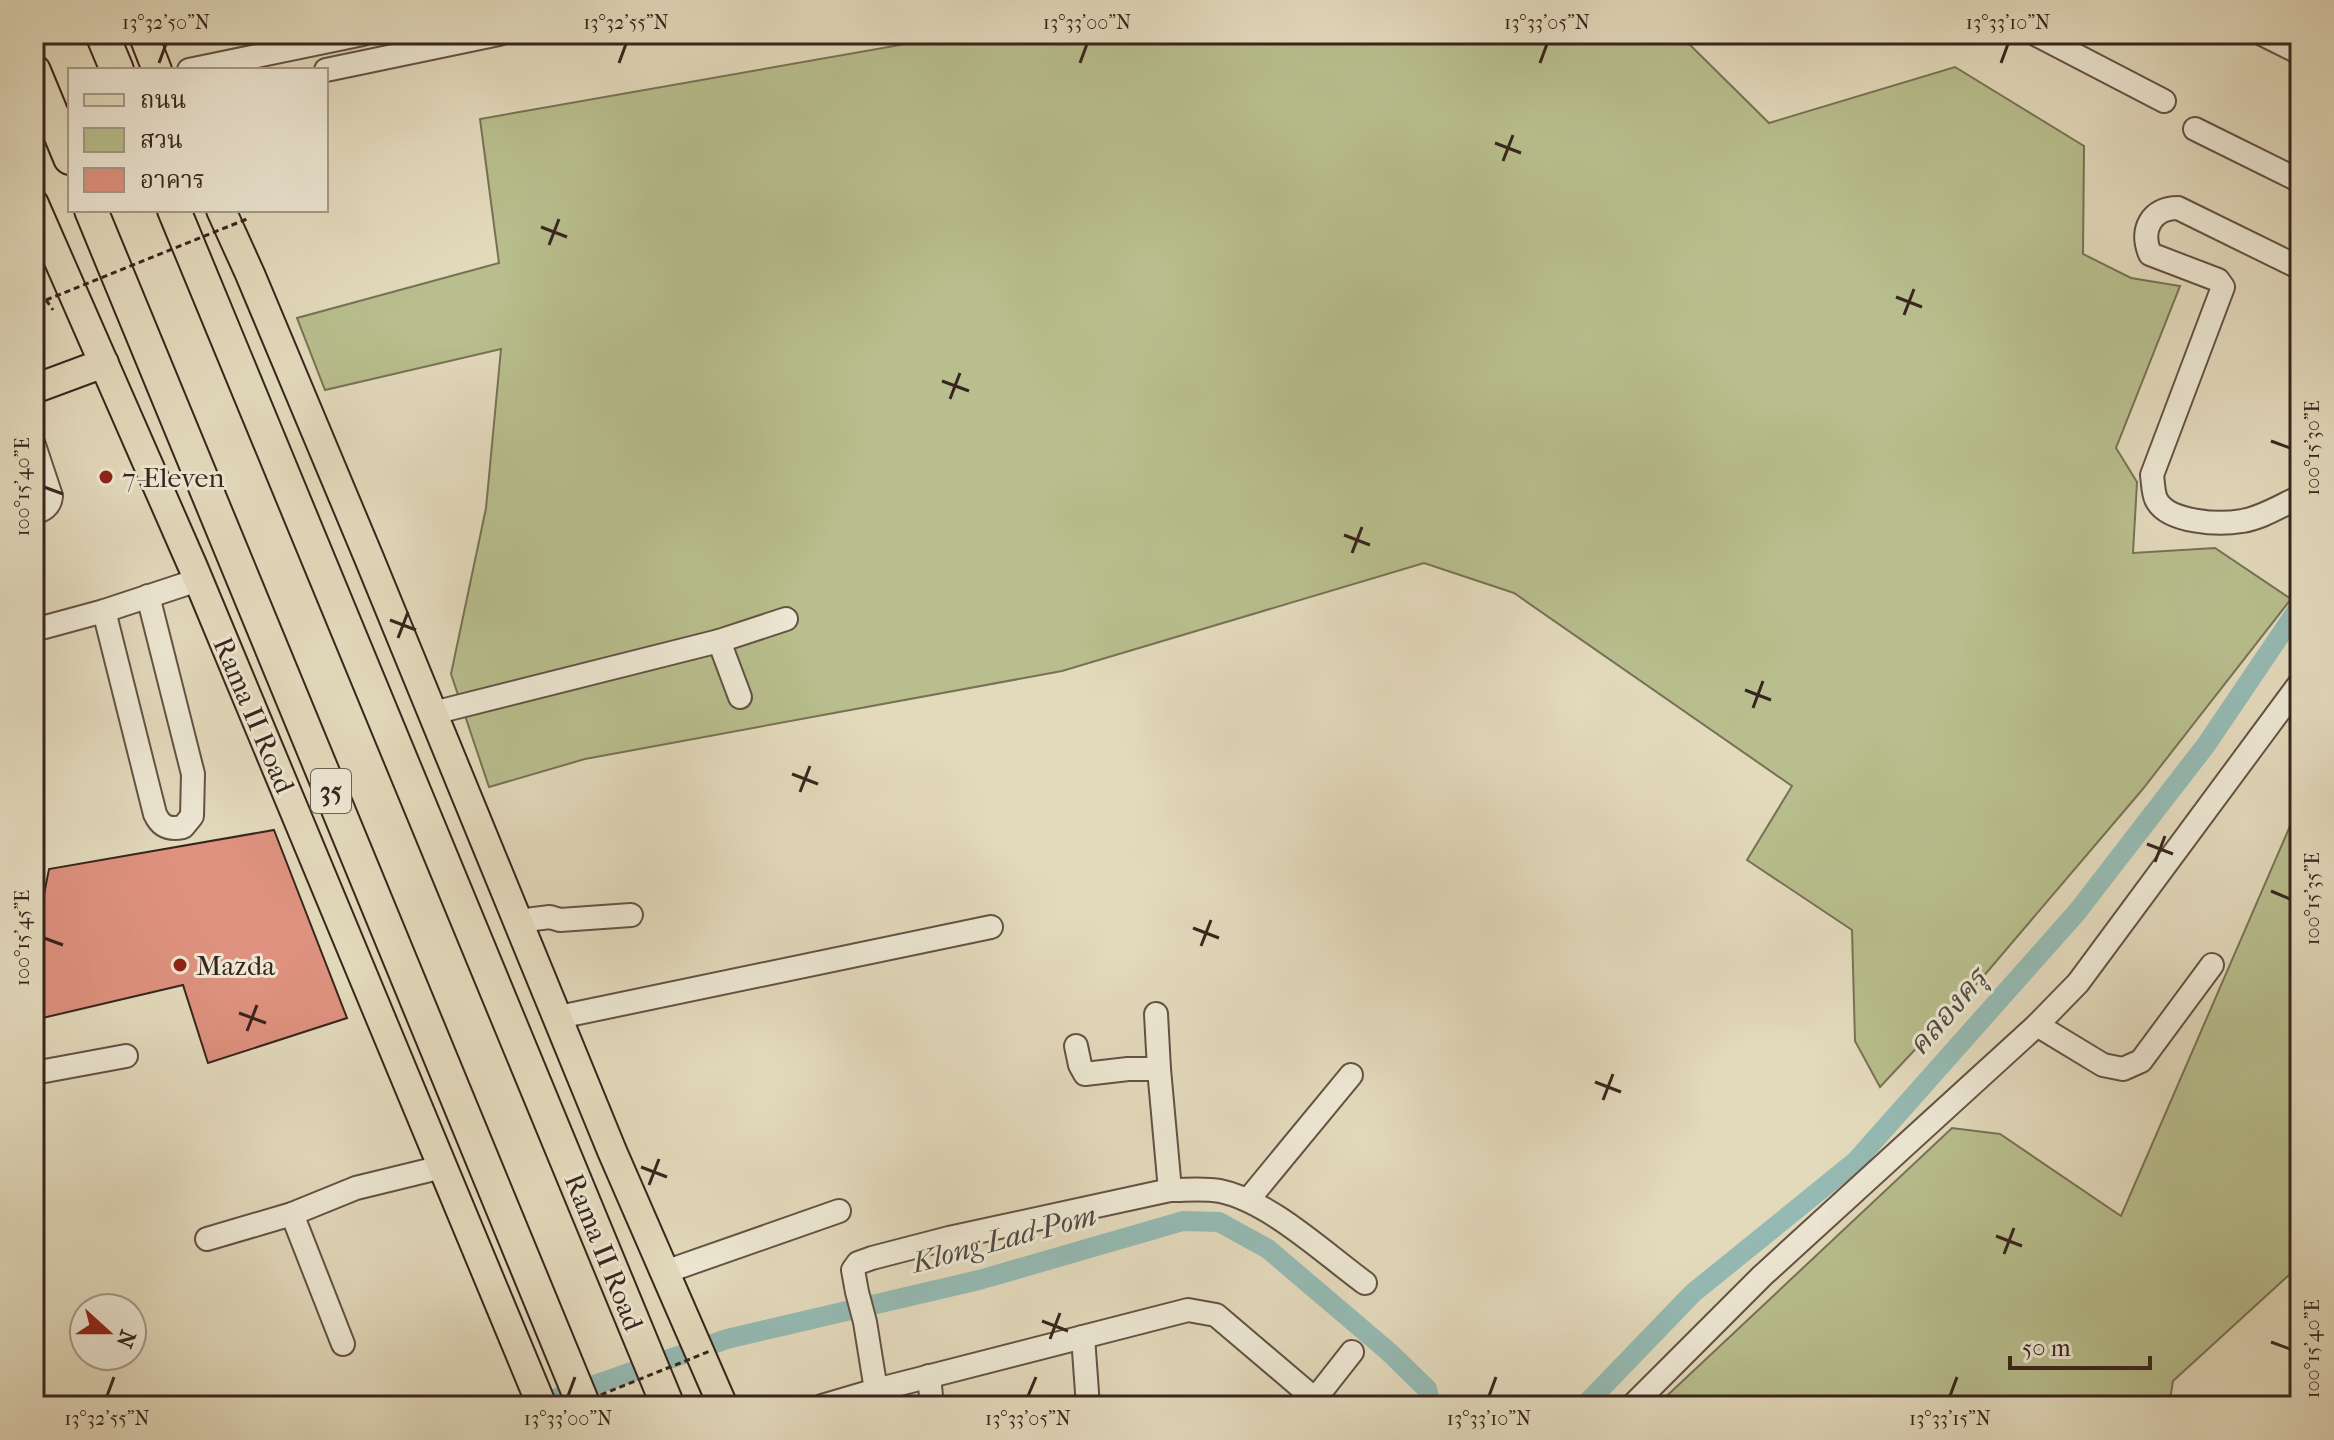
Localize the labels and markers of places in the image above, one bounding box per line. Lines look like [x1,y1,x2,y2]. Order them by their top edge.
place label: 7-Eleven [122,461,225,494]
marker: 7-Eleven [97,468,115,486]
place label: Mazda [196,949,276,982]
marker: Mazda [171,956,189,974]

